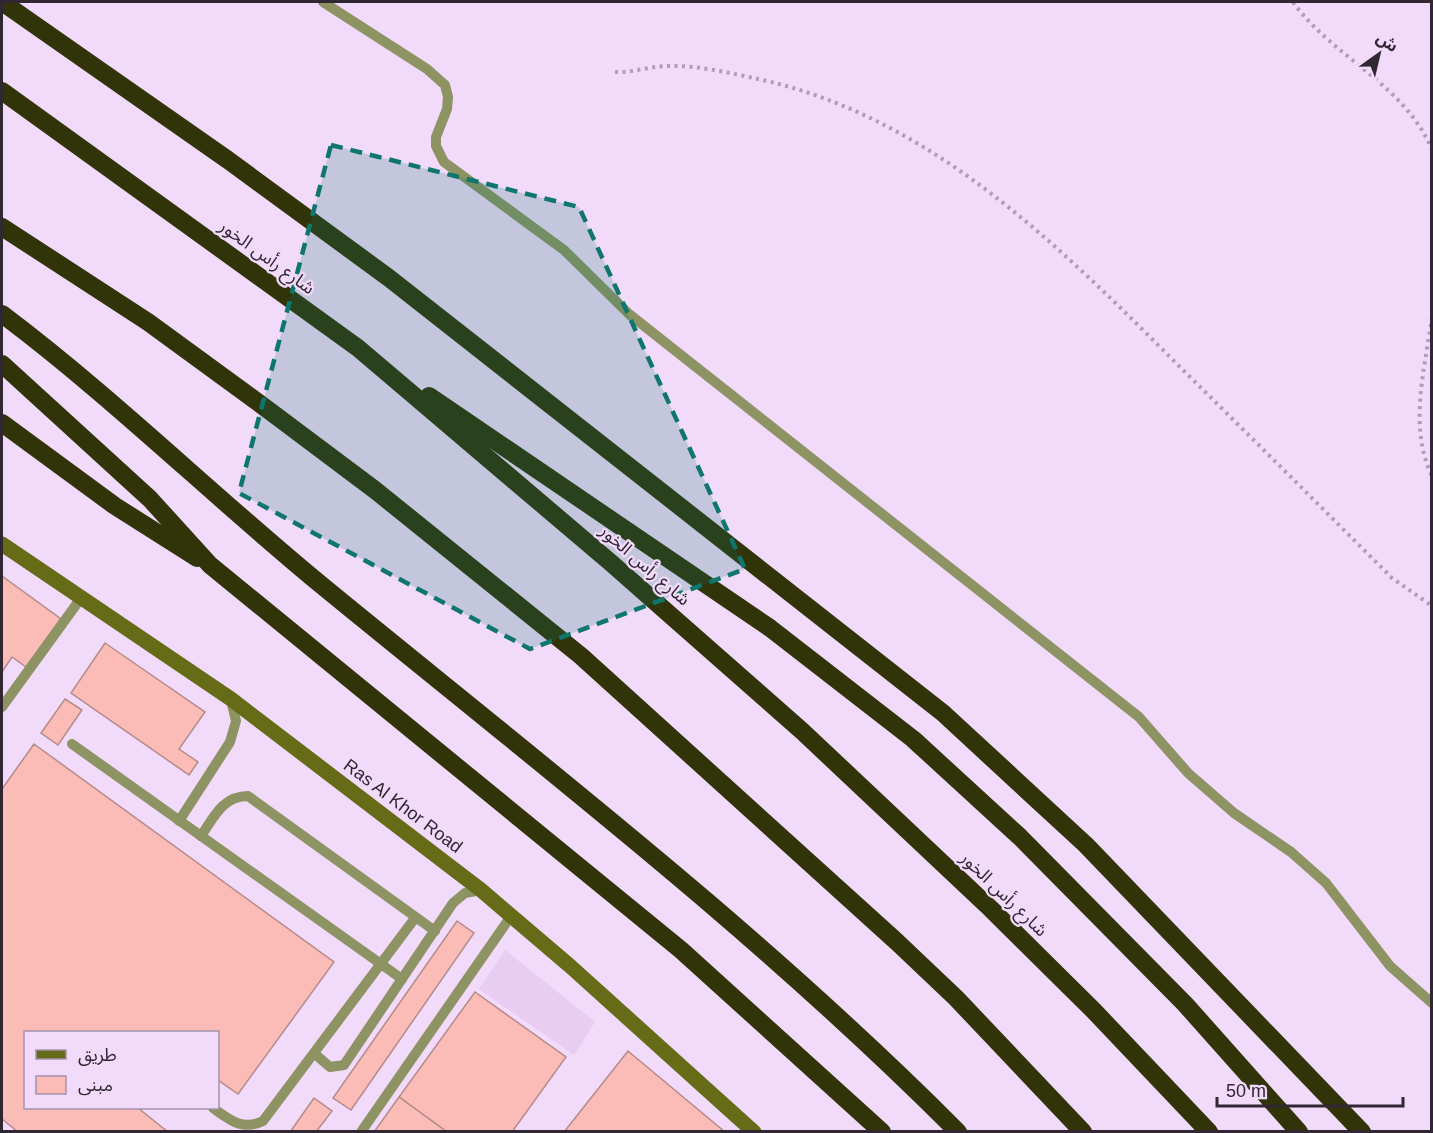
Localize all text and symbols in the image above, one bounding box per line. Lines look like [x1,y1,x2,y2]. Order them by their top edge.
north arrow [1349,24,1409,84]
text: ش [1373,29,1401,56]
street label: شارع رأس الخور [212,214,319,301]
street label: شارع رأس الخور [593,519,695,613]
street label: Ras Al Khor Road [340,755,466,857]
street label: شارع رأس الخور [953,846,1052,943]
legend [24,1031,219,1109]
text: طريق [78,1045,117,1066]
scale bar [1217,1070,1403,1108]
text: مبنى [78,1075,113,1096]
text: 50 m [1226,1081,1266,1101]

